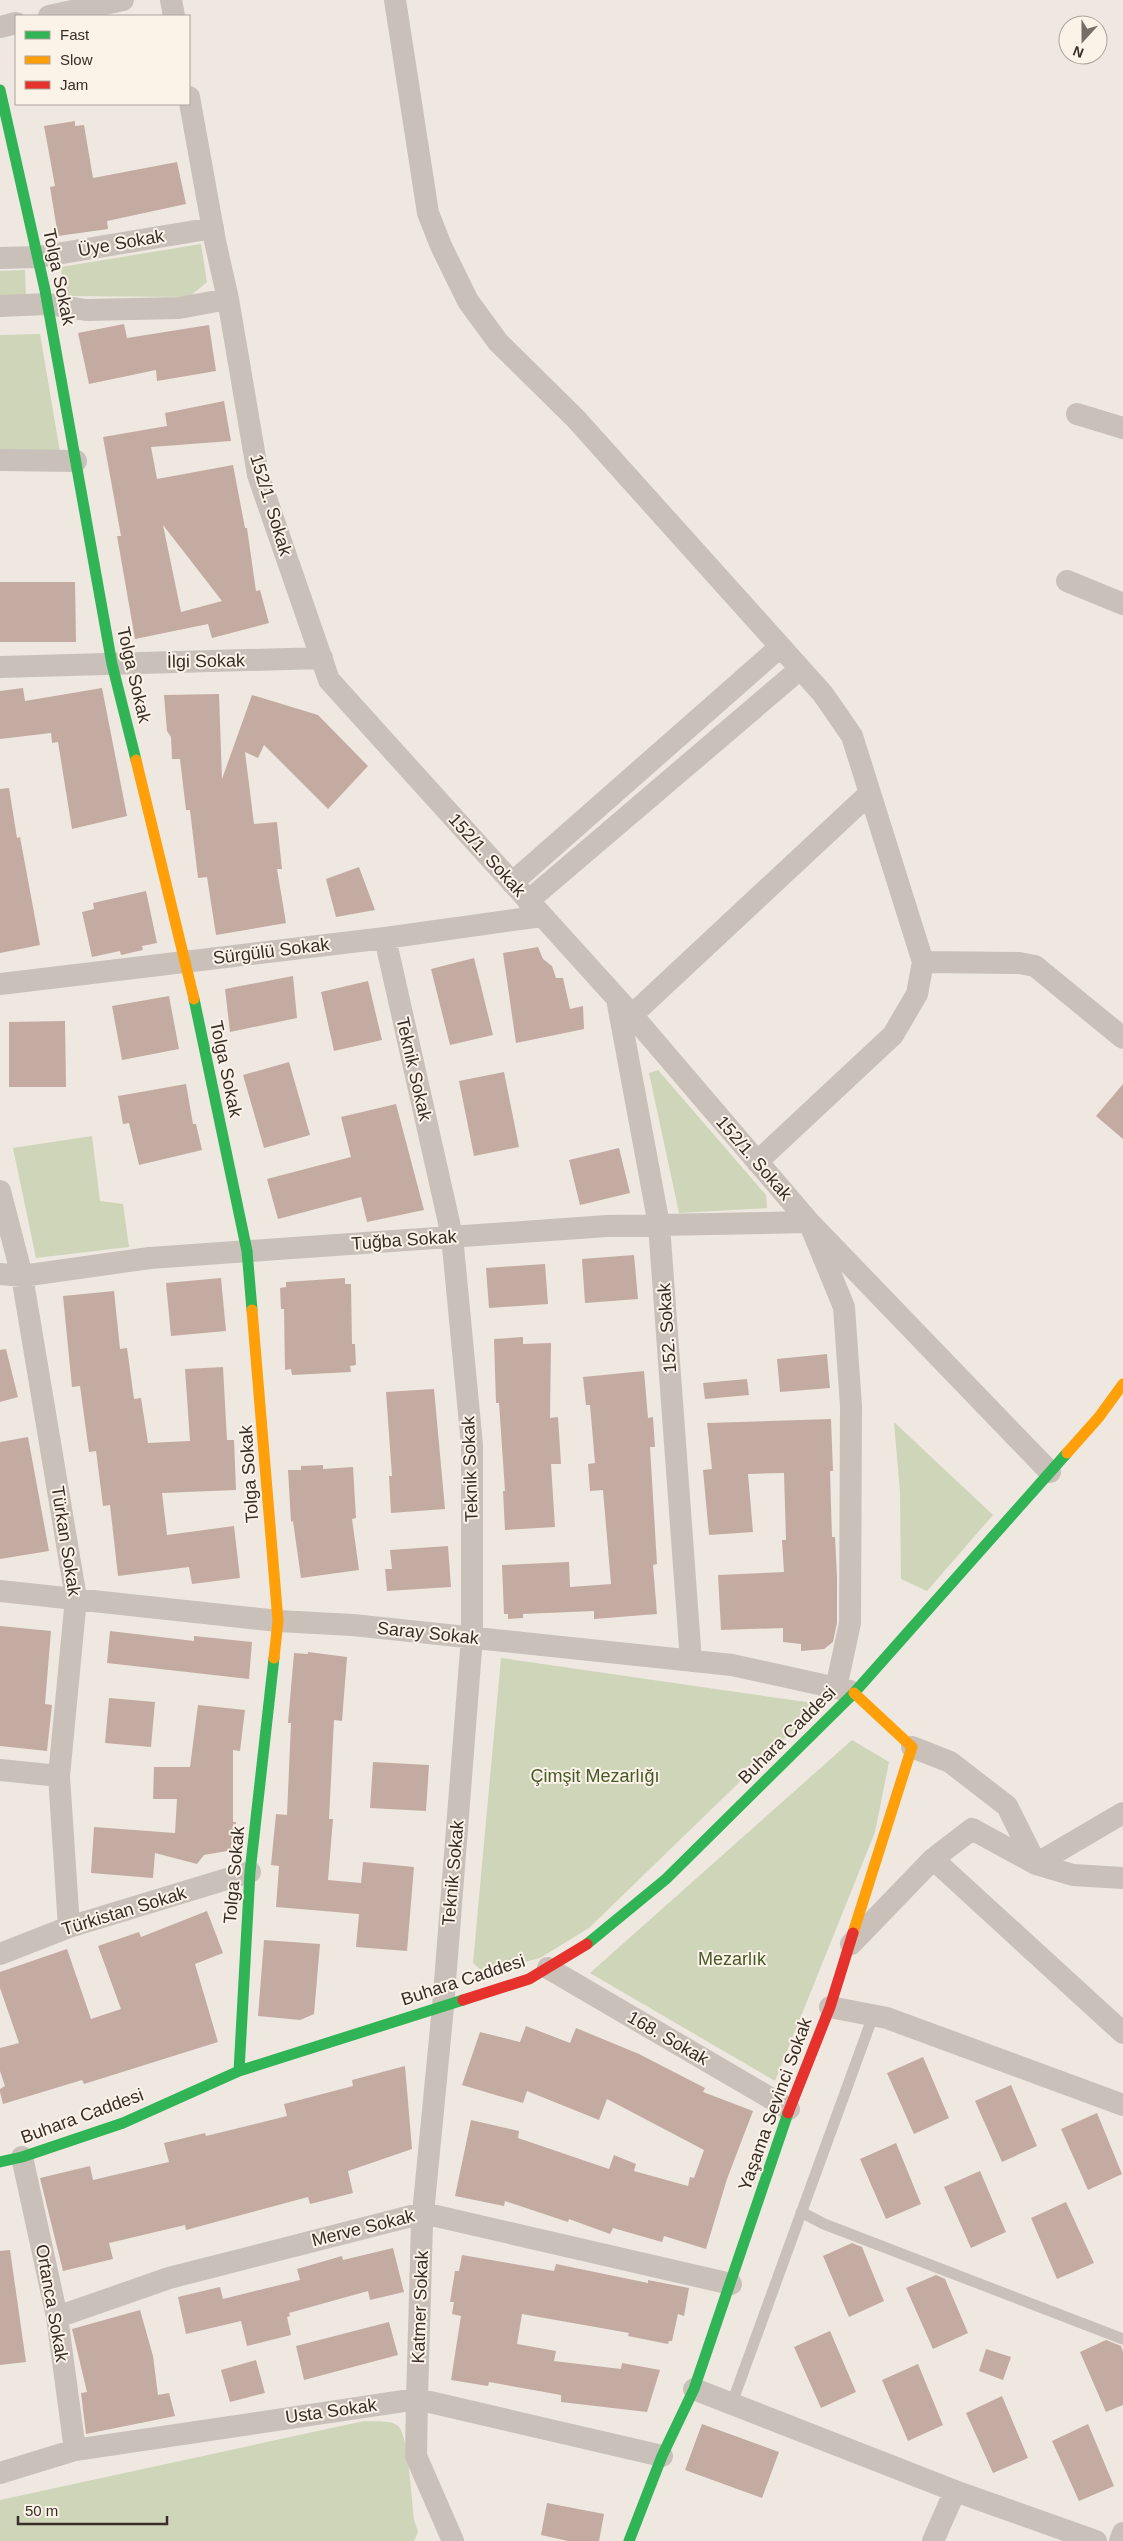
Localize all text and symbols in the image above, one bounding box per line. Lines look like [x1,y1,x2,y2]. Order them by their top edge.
legend [15,15,190,105]
north arrow [1058,15,1108,65]
text: Fast [60,26,90,43]
text: N [1071,43,1086,61]
text: Slow [60,51,93,68]
text: Jam [60,76,88,93]
street label: Üye Sokak [76,225,167,260]
street label: Tolga Sokak [39,227,79,328]
street label: 152/1. Sokak [246,452,296,559]
street label: Tolga Sokak [113,625,155,726]
street label: İlgi Sokak [167,650,246,672]
street label: 152/1. Sokak [444,809,530,901]
street label: Sürgülü Sokak [212,934,331,968]
street label: Teknik Sokak [392,1015,436,1124]
street label: Tolga Sokak [206,1019,246,1120]
street label: 152/1. Sokak [712,1112,797,1205]
street label: Tuğba Sokak [351,1226,458,1254]
street label: 152. Sokak [654,1281,680,1374]
street label: Teknik Sokak [458,1415,482,1522]
street label: Tolga Sokak [236,1423,262,1524]
street label: Türkan Sokak [47,1485,85,1598]
street label: Saray Sokak [376,1618,481,1648]
street label: Buhara Caddesi [734,1682,840,1788]
park label: Çimşit Mezarlığı [530,1766,660,1786]
street label: Teknik Sokak [438,1818,468,1927]
street label: Tolga Sokak [220,1824,248,1925]
street label: Türkistan Sokak [59,1882,190,1939]
park label: Mezarlık [698,1949,767,1969]
street label: Buhara Caddesi [399,1951,527,2009]
street label: 168. Sokak [624,2007,713,2070]
street label: Yaşama Sevinci Sokak [734,2014,816,2193]
street label: Buhara Caddesi [18,2085,146,2147]
street label: Merve Sokak [310,2205,417,2250]
street label: Ortanca Sokak [32,2243,72,2364]
street label: Katmer Sokak [408,2249,432,2364]
street label: Usta Sokak [284,2395,379,2427]
scale bar [18,2494,166,2526]
text: 50 m [25,2502,58,2519]

